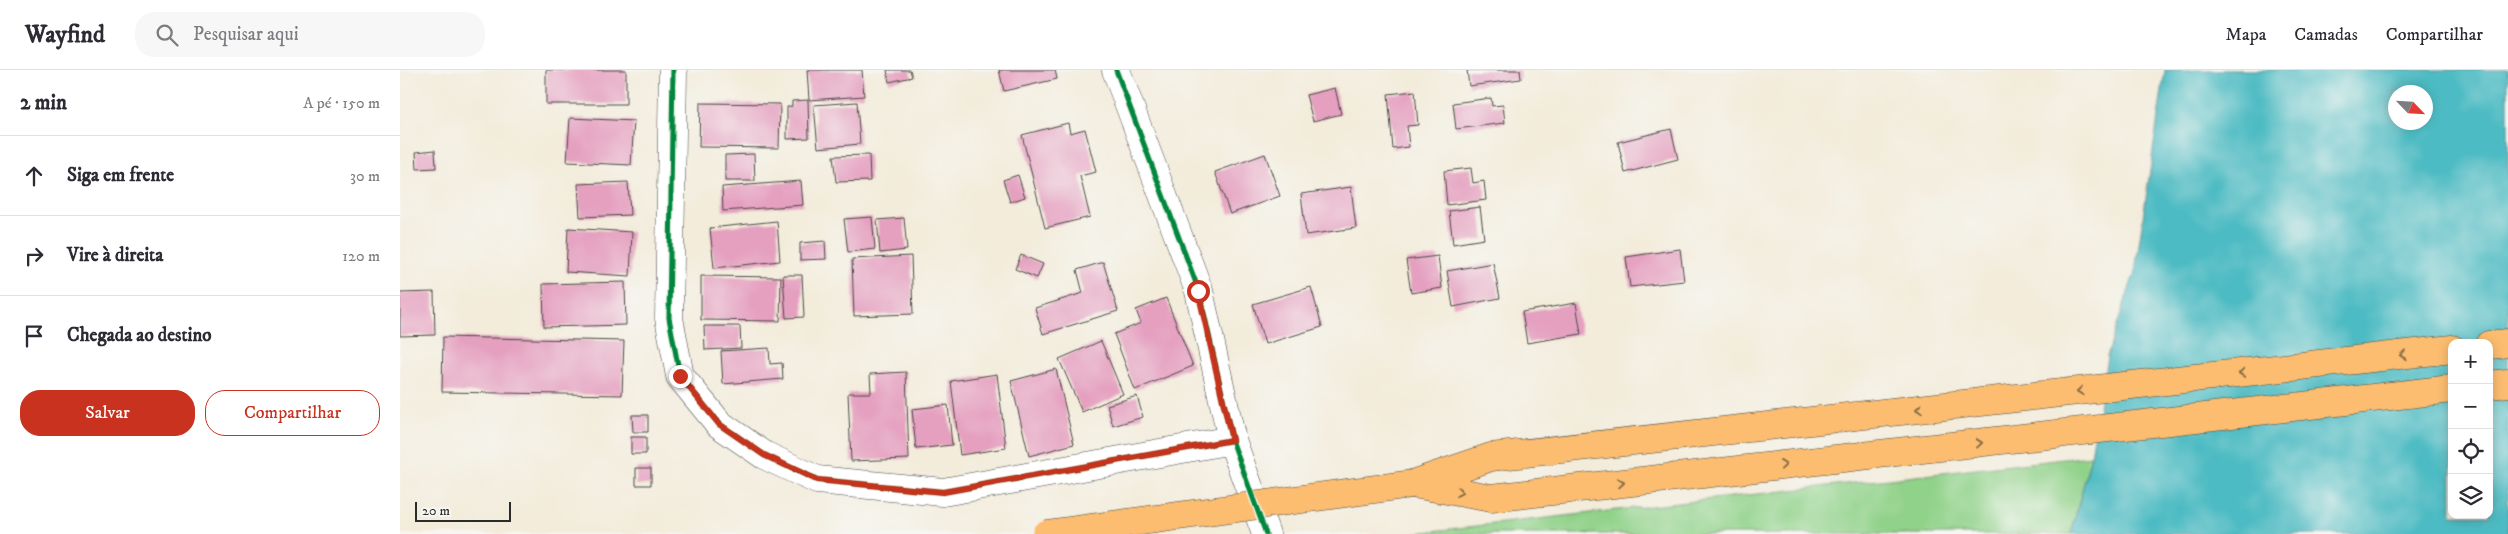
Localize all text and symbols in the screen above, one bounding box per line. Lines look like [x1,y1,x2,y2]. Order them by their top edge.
search box [135,12,485,57]
text: Wayfind [25,20,105,50]
icon: search [153,21,181,49]
text: Pesquisar aqui [193,23,299,46]
text: Mapa [2226,24,2266,46]
text: Camadas [2294,24,2358,46]
text: Compartilhar [2386,24,2483,46]
north arrow [2388,85,2433,130]
text: 2 min [20,90,67,116]
text: A pé · 150 m [303,93,380,113]
icon: ahead [20,162,48,190]
text: Siga em frente [67,164,174,187]
text: 30 m [350,166,380,186]
icon: right [20,242,48,270]
text: Vire à direita [67,244,163,267]
text: 120 m [342,246,380,266]
route start [1187,280,1210,303]
icon: arrive [20,322,48,350]
text: Chegada ao destino [67,324,212,347]
map controls [2448,339,2493,519]
button: + [2448,339,2493,384]
one-way arrow [2399,349,2407,360]
route end [669,365,692,388]
one-way arrow [2238,367,2246,378]
button: − [2448,384,2493,429]
one-way arrow [2076,385,2084,396]
button: Salvar [20,390,195,436]
button: Compartilhar [205,390,380,436]
one-way arrow [1915,403,1923,414]
button: locate [2448,429,2493,474]
one-way arrow [1975,438,1983,449]
one-way arrow [1779,460,1787,471]
button: layers [2448,474,2493,519]
one-way arrow [1618,478,1626,489]
one-way arrow [1456,487,1464,497]
scale bar [415,499,511,522]
text: 20 m [422,502,450,520]

